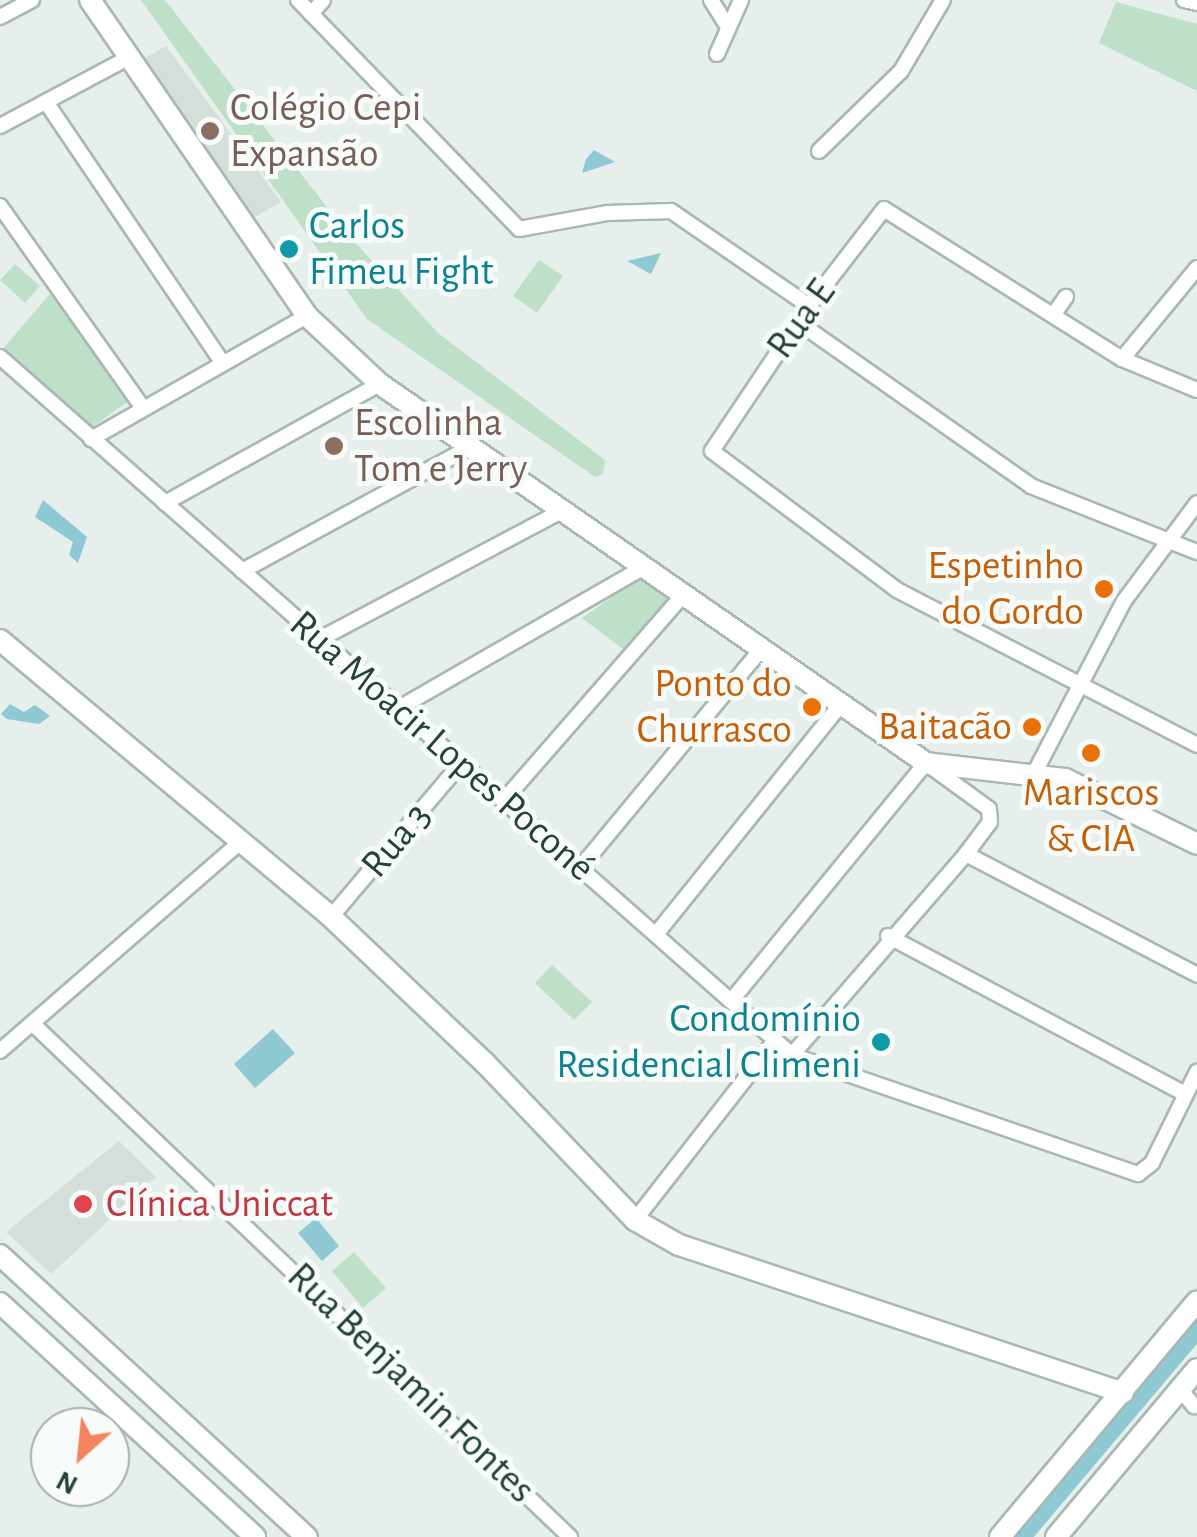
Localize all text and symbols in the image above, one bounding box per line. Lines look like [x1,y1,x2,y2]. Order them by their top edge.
place label: Colégio Cepi Expansão [230,84,421,178]
marker: Colégio Cepi Expansão [199,120,221,142]
place label: Carlos Fimeu Fight [309,202,494,296]
marker: Carlos Fimeu Fight [278,238,300,260]
street label: Rua E [756,270,846,368]
place label: Escolinha Tom e Jerry [354,399,527,493]
marker: Escolinha Tom e Jerry [323,435,345,457]
place label: Espetinho do Gordo [928,542,1084,636]
marker: Espetinho do Gordo [1093,578,1115,600]
street label: Rua Moacir Lopes Poconé [280,600,604,892]
place label: Ponto do Churrasco [637,660,792,754]
marker: Ponto do Churrasco [801,696,823,718]
place label: Baitacão [878,703,1012,751]
marker: Baitacão [1021,716,1043,738]
marker: Mariscos & CIA [1080,742,1102,764]
place label: Mariscos & CIA [1023,769,1159,863]
street label: Rua 3 [351,793,441,887]
place label: Condomínio Residencial Climeni [556,995,861,1089]
marker: Condomínio Residencial Climeni [870,1031,892,1053]
place label: Clínica Uniccat [106,1180,333,1228]
marker: Clínica Uniccat [70,1191,96,1217]
street label: Rua Benjamin Fontes [277,1253,545,1513]
north arrow [30,1407,130,1507]
text: N [52,1465,82,1499]

